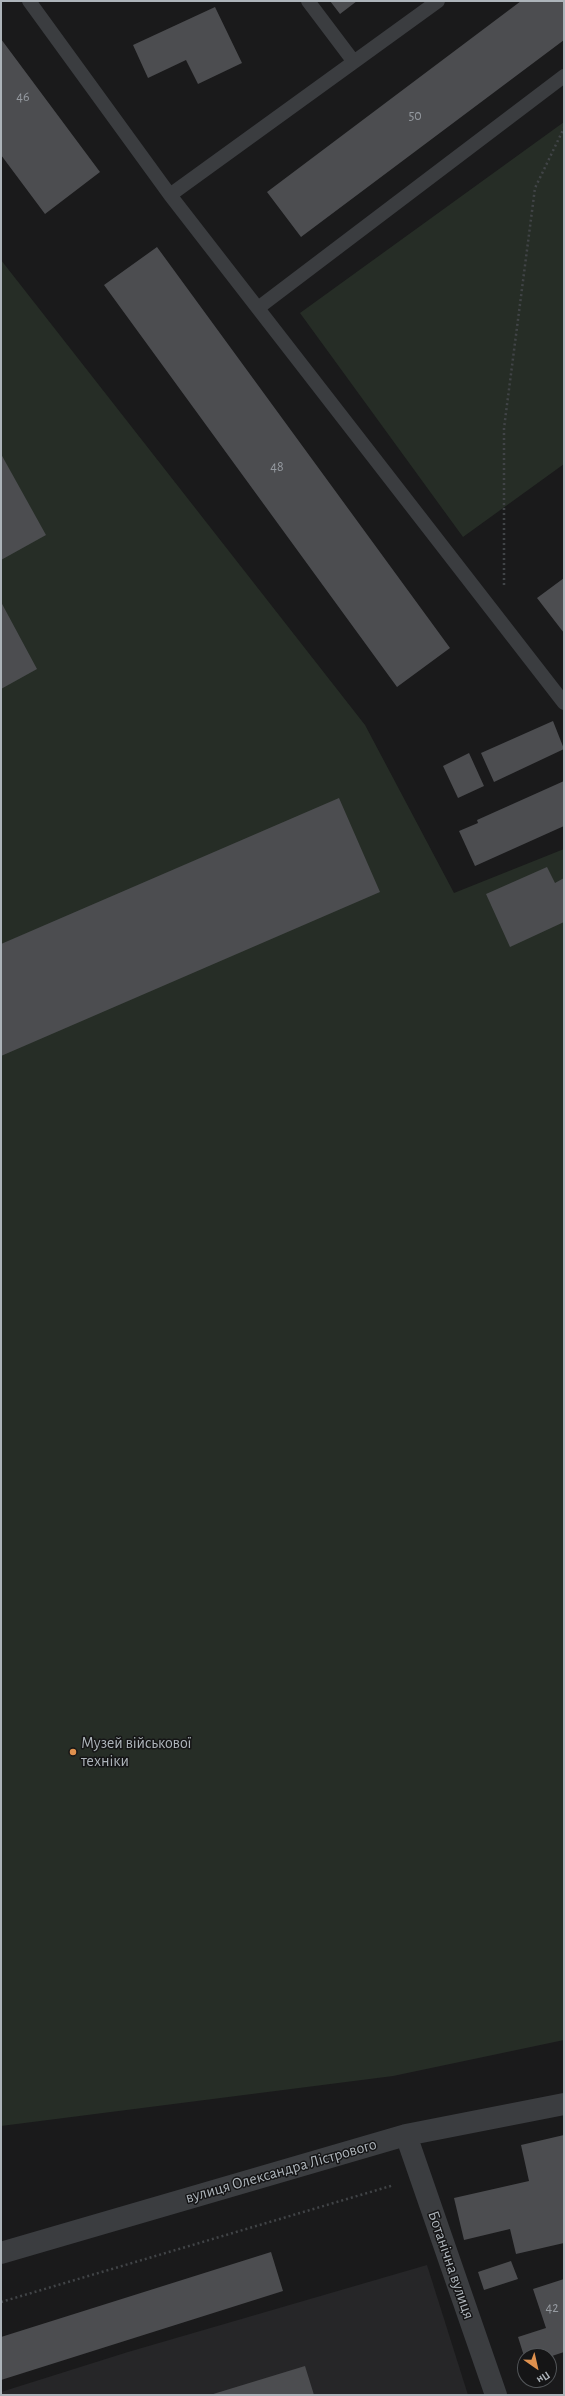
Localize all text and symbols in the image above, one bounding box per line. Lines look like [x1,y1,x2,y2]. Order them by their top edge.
house number: 46 [16,89,30,105]
house number: 50 [408,108,422,124]
house number: 48 [270,459,284,475]
place label: Музей військової техніки [81,1733,191,1771]
marker: Музей військової техніки [68,1747,78,1757]
street label: вулиця Олександра Лістрового [183,2135,379,2207]
street label: Ботанічна вулиця [423,2208,479,2322]
house number: 42 [545,2300,559,2316]
north arrow [517,2348,557,2388]
text: Пн [535,2369,552,2386]

